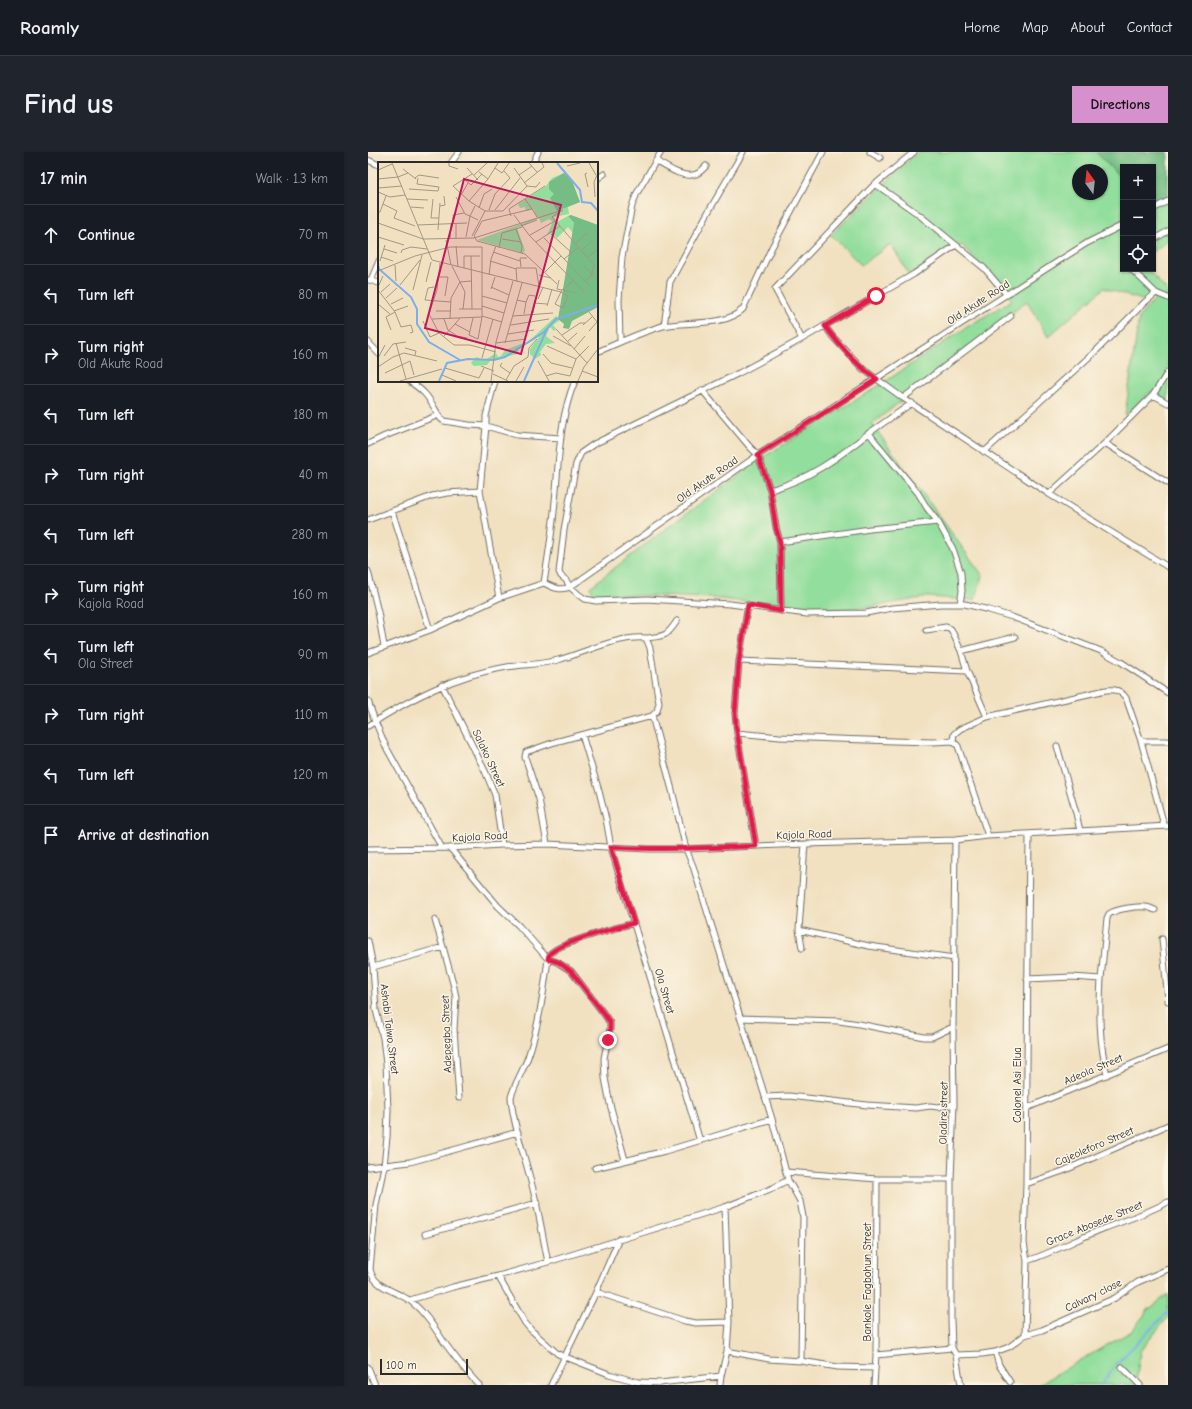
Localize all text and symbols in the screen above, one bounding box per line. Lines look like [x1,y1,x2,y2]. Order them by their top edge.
text: Roamly [20,17,79,39]
text: Home [964,19,1000,36]
text: Map [1022,19,1048,36]
text: About [1070,19,1105,36]
text: Contact [1127,19,1172,36]
button: Directions [1072,86,1168,123]
text: Find us [24,88,113,120]
inset map [378,162,598,382]
north arrow [1072,164,1108,200]
map controls [1120,164,1156,272]
button: + [1120,164,1156,200]
text: 17 min [40,169,87,188]
text: Walk · 1.3 km [256,171,328,186]
button: − [1120,200,1156,236]
icon: ahead [40,224,62,246]
text: Continue [78,226,135,244]
text: 70 m [299,227,328,242]
button: locate [1120,236,1156,272]
street label: Old Akute Road [945,277,1012,328]
icon: left [40,284,62,306]
text: Turn left [78,286,134,304]
text: 80 m [298,287,328,302]
route start [867,287,885,305]
text: Turn right [78,338,144,356]
icon: right [40,344,62,366]
text: 160 m [293,347,328,362]
text: Old Akute Road [78,356,163,371]
icon: left [40,404,62,426]
text: Turn left [78,406,134,424]
text: 180 m [293,407,328,422]
street label: Old Akute Road [674,453,741,505]
icon: right [40,464,62,486]
text: Turn right [78,466,144,484]
text: 40 m [299,467,328,482]
icon: left [40,524,62,546]
text: Turn left [78,526,134,544]
text: 280 m [291,527,328,542]
text: Turn right [78,578,144,596]
icon: right [40,584,62,606]
text: 160 m [293,587,328,602]
text: Kajola Road [78,596,144,611]
text: Turn left [78,638,134,656]
icon: left [40,644,62,666]
text: 90 m [298,647,328,662]
text: Ola Street [78,656,133,671]
icon: right [40,704,62,726]
text: Turn right [78,706,144,724]
text: 110 m [295,707,328,722]
street label: Salako Street [470,727,508,790]
icon: left [40,764,62,786]
text: Turn left [78,766,134,784]
text: 120 m [293,767,328,782]
icon: arrive [40,824,62,846]
text: Arrive at destination [78,826,209,844]
street label: Kajola Road [776,827,832,842]
street label: Kajola Road [452,829,508,844]
street label: Ola Street [652,967,677,1016]
street label: Ashabi Taiwo Street [378,983,402,1076]
street label: Adepegba Street [439,994,454,1073]
route end [599,1031,617,1049]
street label: Colonel Asi Elua [1011,1047,1024,1123]
street label: Adeola Street [1062,1051,1125,1088]
street label: Oladire street [936,1081,951,1145]
street label: Cajeoleforo Street [1053,1124,1136,1169]
street label: Grace Abosede Street [1044,1198,1145,1249]
street label: Bankole Fagbohun Street [861,1222,874,1341]
street label: Calvary close [1063,1276,1124,1315]
scale bar [380,1357,468,1376]
text: 100 m [386,1359,417,1372]

